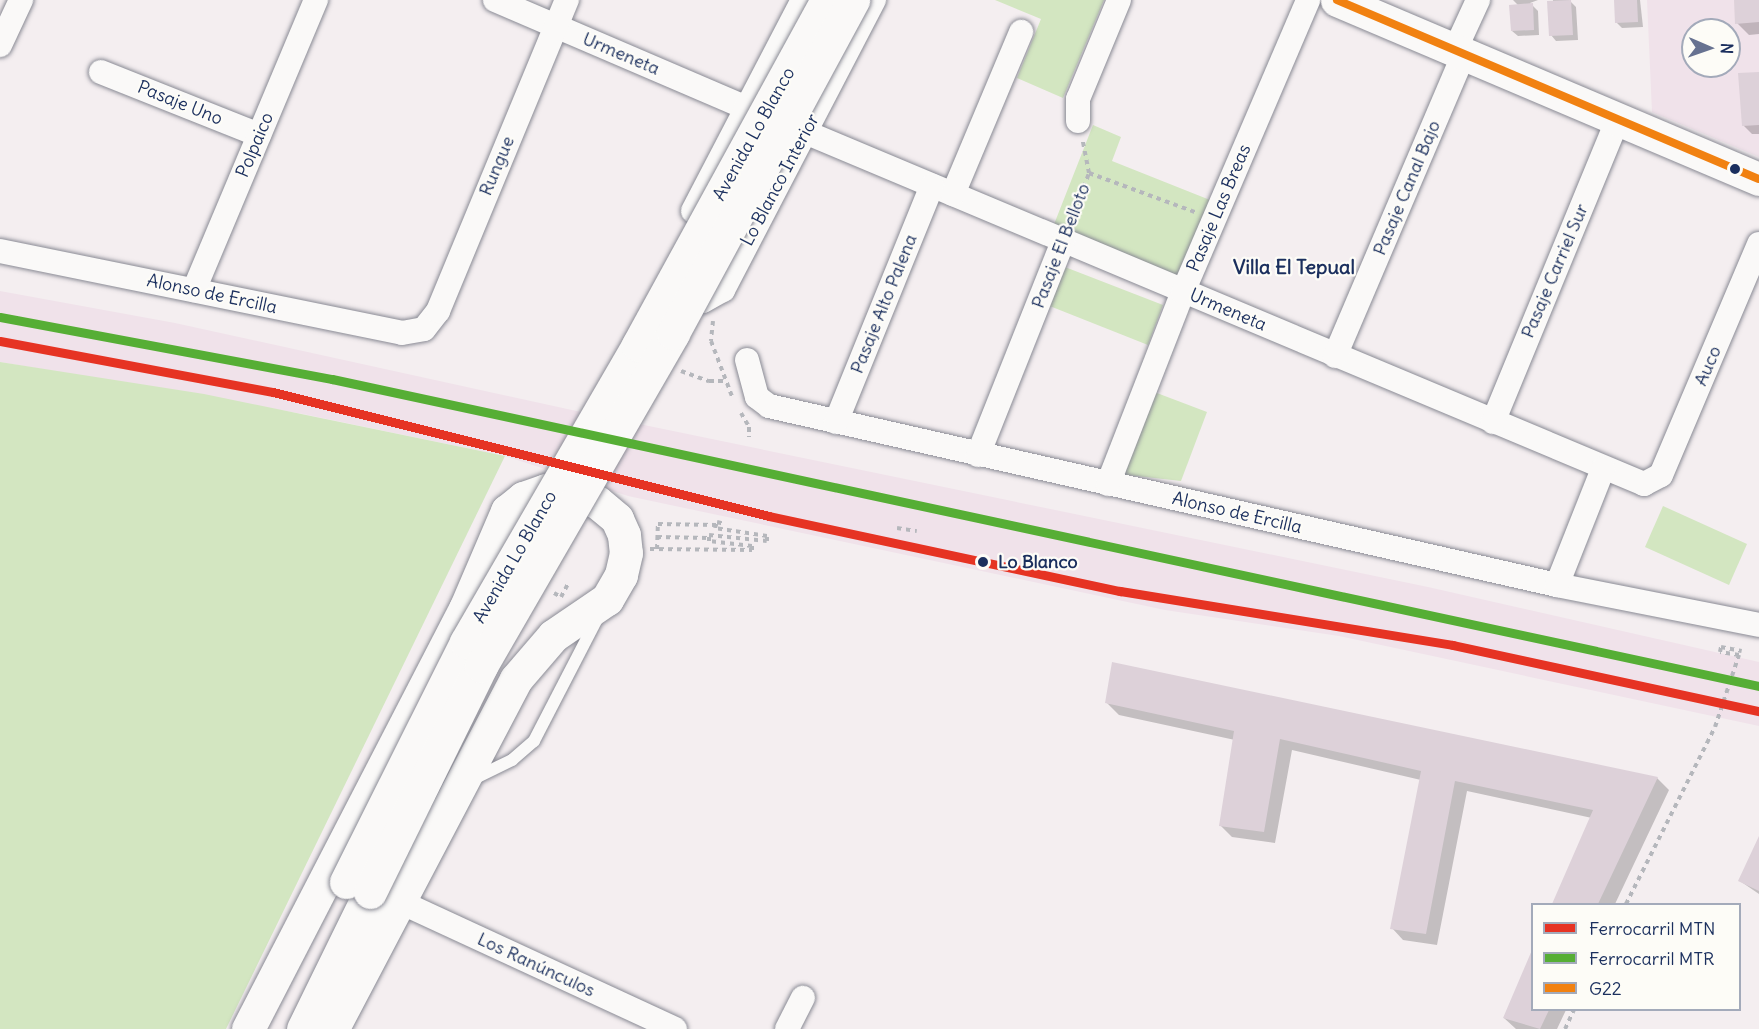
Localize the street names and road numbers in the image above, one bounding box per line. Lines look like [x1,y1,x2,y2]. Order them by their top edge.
street label: Urmeneta [579,28,663,80]
street label: Avenida Lo Blanco [708,64,800,204]
street label: Pasaje Uno [134,76,226,130]
street label: Polpaico [232,109,278,181]
street label: Lo Blanco Interior [736,110,824,250]
street label: Pasaje Canal Bajo [1369,117,1445,259]
street label: Rungue [475,133,519,199]
street label: Pasaje Las Breas [1182,141,1256,275]
street label: Pasaje El Belloto [1027,181,1095,311]
street label: Pasaje Carriel Sur [1517,201,1593,341]
street label: Pasaje Alto Palena [846,231,922,377]
street label: Alonso de Ercilla [145,270,279,318]
street label: Urmeneta [1186,284,1270,336]
street label: Auco [1690,343,1726,389]
street label: Avenida Lo Blanco [468,487,562,627]
street label: Alonso de Ercilla [1170,488,1304,538]
street label: Los Ranúnculos [474,928,598,1002]

